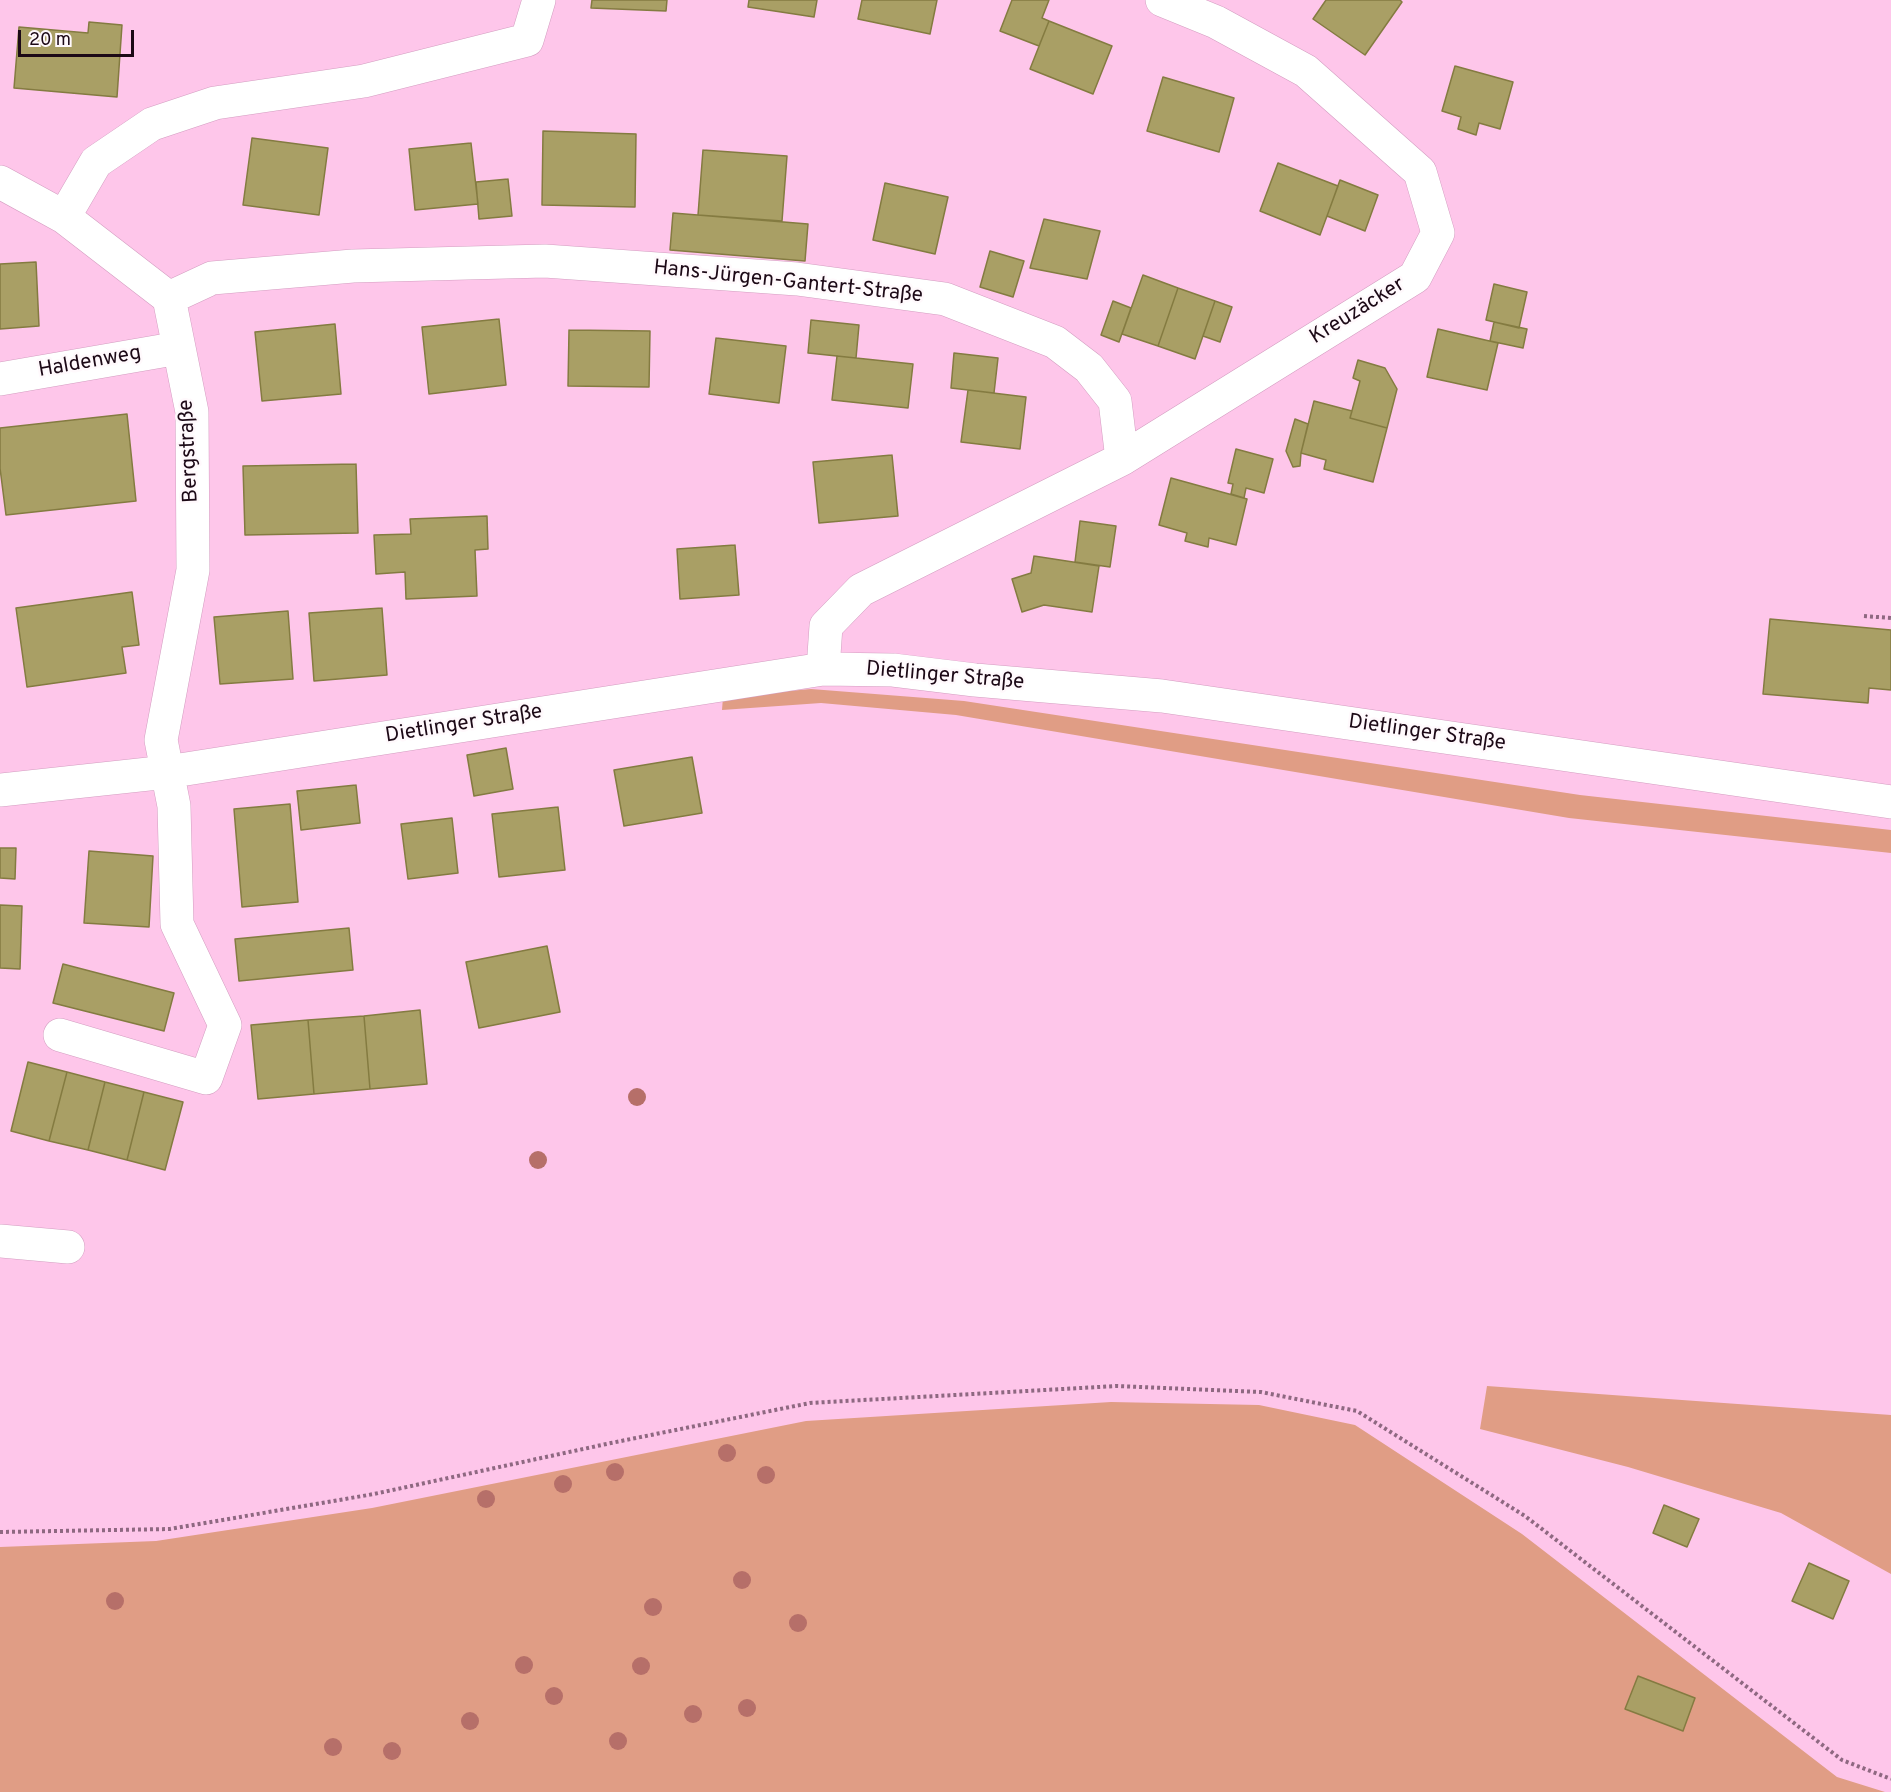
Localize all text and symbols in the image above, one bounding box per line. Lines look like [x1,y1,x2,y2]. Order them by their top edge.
scale bar [21,18,136,56]
text: 20 m [29,29,71,52]
street label: Hans-Jürgen-Gantert-Straße [652,256,924,310]
street label: Kreuzäcker [1306,273,1410,351]
street label: Haldenweg [37,342,143,384]
street label: Bergstraße [175,399,205,503]
street label: Dietlinger Straße [865,658,1025,696]
street label: Dietlinger Straße [384,700,544,750]
street label: Dietlinger Straße [1347,710,1507,758]

